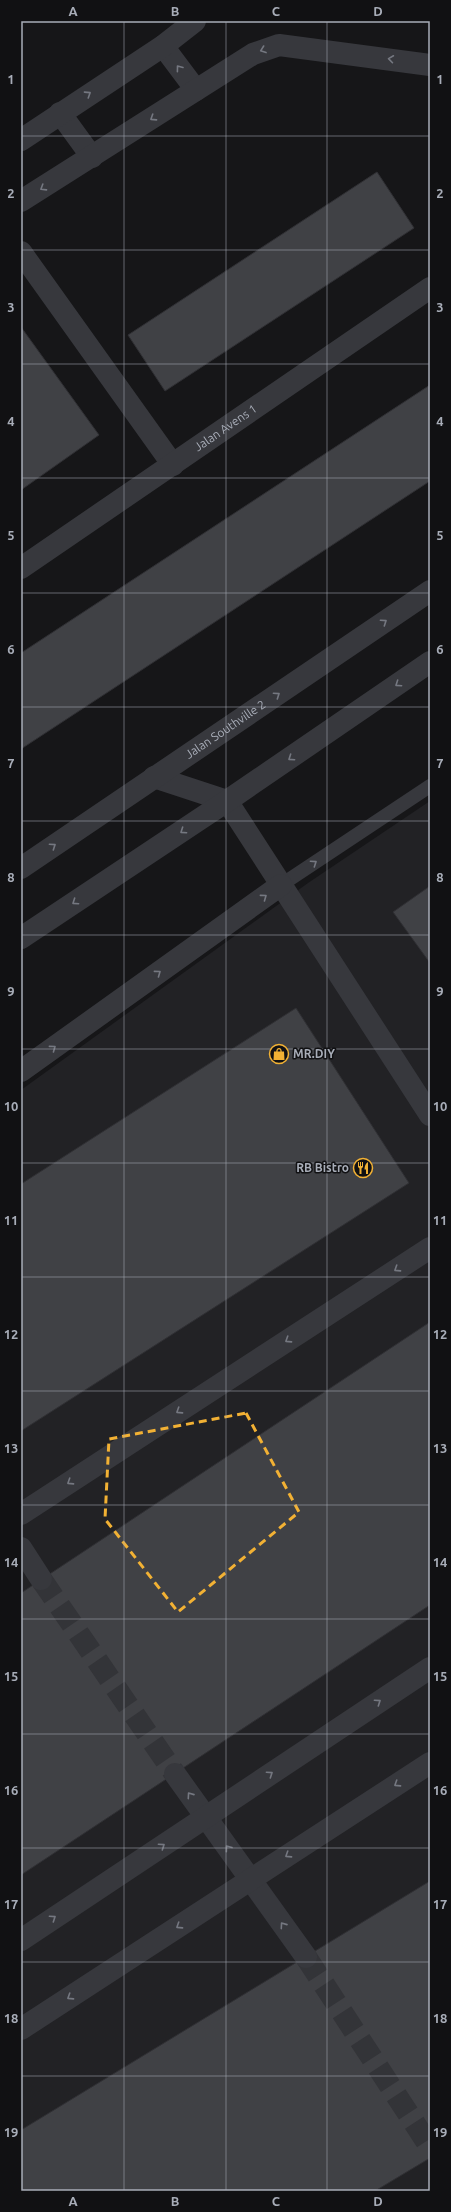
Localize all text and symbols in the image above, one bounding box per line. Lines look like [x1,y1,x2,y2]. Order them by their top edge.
text: A [68,4,78,18]
text: B [171,4,180,18]
text: C [272,4,281,18]
text: D [373,4,383,18]
one-way arrow [260,46,267,54]
one-way arrow [388,55,394,64]
one-way arrow [177,66,184,73]
text: 1 [7,72,15,86]
text: 1 [436,72,444,86]
one-way arrow [84,91,91,99]
one-way arrow [150,113,157,121]
one-way arrow [40,183,47,190]
text: 2 [7,186,15,200]
text: 2 [436,186,444,200]
text: 3 [7,300,15,314]
text: 3 [436,300,444,314]
street label: Jalan Avens 1 [192,402,259,453]
text: 4 [7,414,15,428]
text: 4 [436,414,444,428]
text: 5 [7,528,15,542]
text: 5 [436,528,444,542]
one-way arrow [380,620,387,627]
text: 6 [7,642,15,656]
text: 6 [436,642,444,656]
one-way arrow [395,679,402,687]
one-way arrow [272,692,279,699]
street label: Jalan Southville 2 [183,697,268,761]
one-way arrow [288,753,295,760]
text: 7 [7,756,15,770]
text: 7 [436,756,444,770]
one-way arrow [180,826,187,833]
one-way arrow [49,843,56,851]
one-way arrow [310,860,317,868]
text: 8 [7,870,15,884]
text: 8 [436,870,444,884]
one-way arrow [260,894,267,902]
one-way arrow [72,898,79,905]
one-way arrow [154,970,161,977]
text: 9 [7,984,15,998]
text: 9 [436,984,444,998]
shop icon: MR.DIY [268,1043,290,1065]
one-way arrow [48,1046,55,1053]
place label: MR.DIY [293,1047,335,1060]
text: 10 [4,1099,18,1113]
text: 10 [433,1099,447,1113]
restaurant icon: RB Bistro [352,1157,374,1179]
place label: RB Bistro [296,1161,349,1174]
text: 11 [4,1213,18,1227]
text: 11 [433,1213,447,1227]
one-way arrow [394,1265,401,1272]
text: 12 [4,1327,18,1341]
text: 12 [433,1327,447,1341]
one-way arrow [285,1335,292,1343]
one-way arrow [176,1406,183,1414]
text: 13 [4,1441,18,1455]
text: 13 [433,1441,447,1455]
one-way arrow [67,1477,74,1485]
text: 14 [4,1555,18,1569]
text: 14 [433,1555,447,1569]
text: 15 [4,1669,18,1683]
text: 15 [433,1669,447,1683]
one-way arrow [374,1699,381,1707]
one-way arrow [266,1771,273,1779]
one-way arrow [394,1779,401,1787]
text: 16 [4,1783,18,1797]
text: 16 [433,1783,447,1797]
one-way arrow [188,1793,195,1800]
one-way arrow [158,1843,165,1851]
one-way arrow [226,1846,233,1853]
one-way arrow [286,1850,293,1857]
text: 17 [4,1897,18,1911]
text: 17 [433,1897,447,1911]
one-way arrow [49,1916,56,1923]
one-way arrow [177,1921,184,1928]
one-way arrow [281,1922,288,1929]
one-way arrow [68,1992,75,1999]
text: 18 [4,2011,18,2025]
text: 18 [433,2011,447,2025]
text: 19 [4,2125,18,2139]
text: 19 [433,2125,447,2139]
text: A [68,2194,78,2208]
text: B [171,2194,180,2208]
text: C [272,2194,281,2208]
text: D [373,2194,383,2208]

